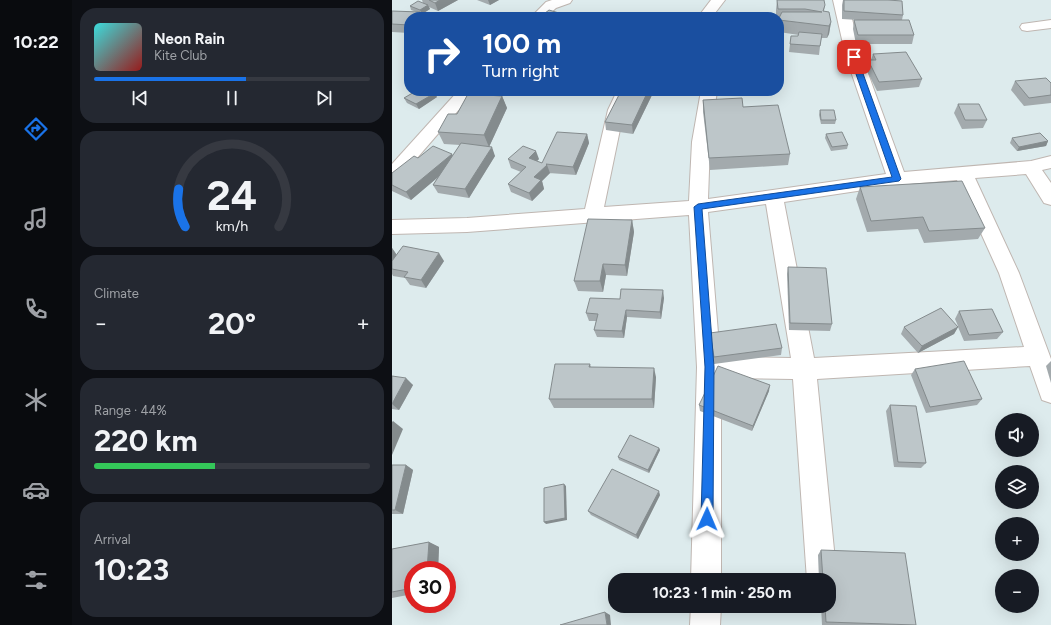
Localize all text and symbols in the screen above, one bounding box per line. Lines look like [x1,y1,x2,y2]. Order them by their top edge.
text: 100 m [482,26,561,60]
icon: right [416,28,468,80]
text: Neon Rain [154,30,225,48]
text: 10:22 [13,31,59,53]
pin [837,40,871,74]
icon: arrive [843,46,865,68]
text: Kite Club [154,48,207,63]
text: Turn right [482,60,559,82]
icon: previous [129,87,151,109]
icon: pause [221,87,243,109]
icon: next [313,87,335,109]
icon: directions [22,115,50,143]
text: 24 [207,170,257,220]
icon: music [22,205,50,233]
text: km/h [216,217,248,235]
text: Climate [94,286,139,301]
icon: phone [22,295,50,323]
text: 20° [208,305,256,342]
text: − [94,310,108,337]
text: + [356,310,370,337]
icon: climate [22,386,50,414]
text: Range · 44% [94,403,167,418]
map controls [995,413,1039,613]
button: sound [995,413,1039,457]
text: 220 km [94,422,198,459]
button: layers [995,465,1039,509]
icon: car [22,476,50,504]
position arrow [686,498,728,540]
button: + [995,517,1039,561]
text: Arrival [94,532,131,547]
text: 10:23 [94,551,169,588]
speed limit sign: 30 [404,561,456,613]
icon: filters [22,566,50,594]
button: − [995,569,1039,613]
text: 10:23 · 1 min · 250 m [653,584,791,602]

